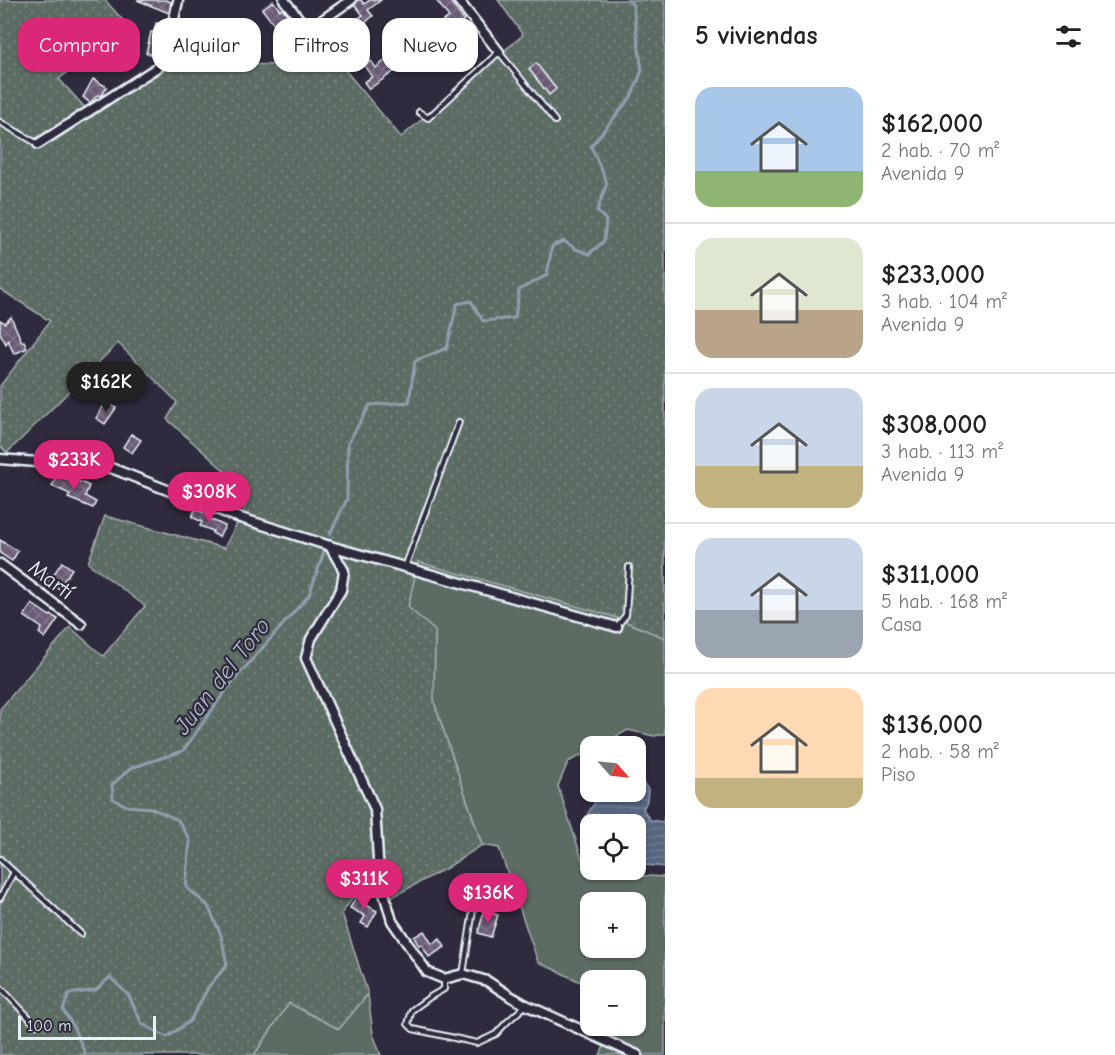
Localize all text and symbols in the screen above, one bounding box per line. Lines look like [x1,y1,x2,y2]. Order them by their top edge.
chip: Comprar [18,18,140,72]
chip: Alquilar [152,18,261,72]
chip: Filtros [273,18,370,72]
chip: Nuevo [382,18,478,72]
icon: filters [1052,20,1085,53]
text: 5 viviendas [695,21,818,51]
text: $162,000 [881,109,983,139]
icon: home [743,111,815,183]
text: 2 hab. · 70 m² [881,139,999,162]
text: Avenida 9 [881,162,964,185]
text: $233,000 [881,260,985,290]
icon: home [743,262,815,334]
text: 3 hab. · 104 m² [881,290,1007,313]
text: Avenida 9 [881,313,964,336]
pin: $162K [64,362,148,413]
text: $162K [80,370,132,393]
text: $308,000 [881,410,987,440]
icon: home [743,412,815,484]
pin: $233K [32,440,116,491]
text: 3 hab. · 113 m² [881,440,1003,463]
text: $233K [48,448,100,471]
text: Avenida 9 [881,463,964,486]
pin: $308K [167,472,251,523]
text: $308K [182,480,236,503]
street label: Martí [23,555,80,606]
text: $311,000 [881,560,980,590]
icon: home [743,562,815,634]
text: 5 hab. · 168 m² [881,590,1007,613]
water label: Juan del Toro [167,612,276,741]
text: Casa [881,613,922,636]
text: $136,000 [881,710,983,740]
icon: home [743,712,815,784]
north arrow [580,736,646,802]
map controls [580,736,646,1036]
text: 2 hab. · 58 m² [881,740,999,763]
text: Piso [881,763,916,786]
button: locate [580,814,646,880]
pin: $311K [322,859,406,910]
text: $311K [340,867,388,890]
pin: $136K [446,873,530,924]
text: $136K [462,881,514,904]
button: + [580,892,646,958]
button: − [580,970,646,1036]
scale bar [18,1013,156,1040]
text: 100 m [27,1017,71,1035]

